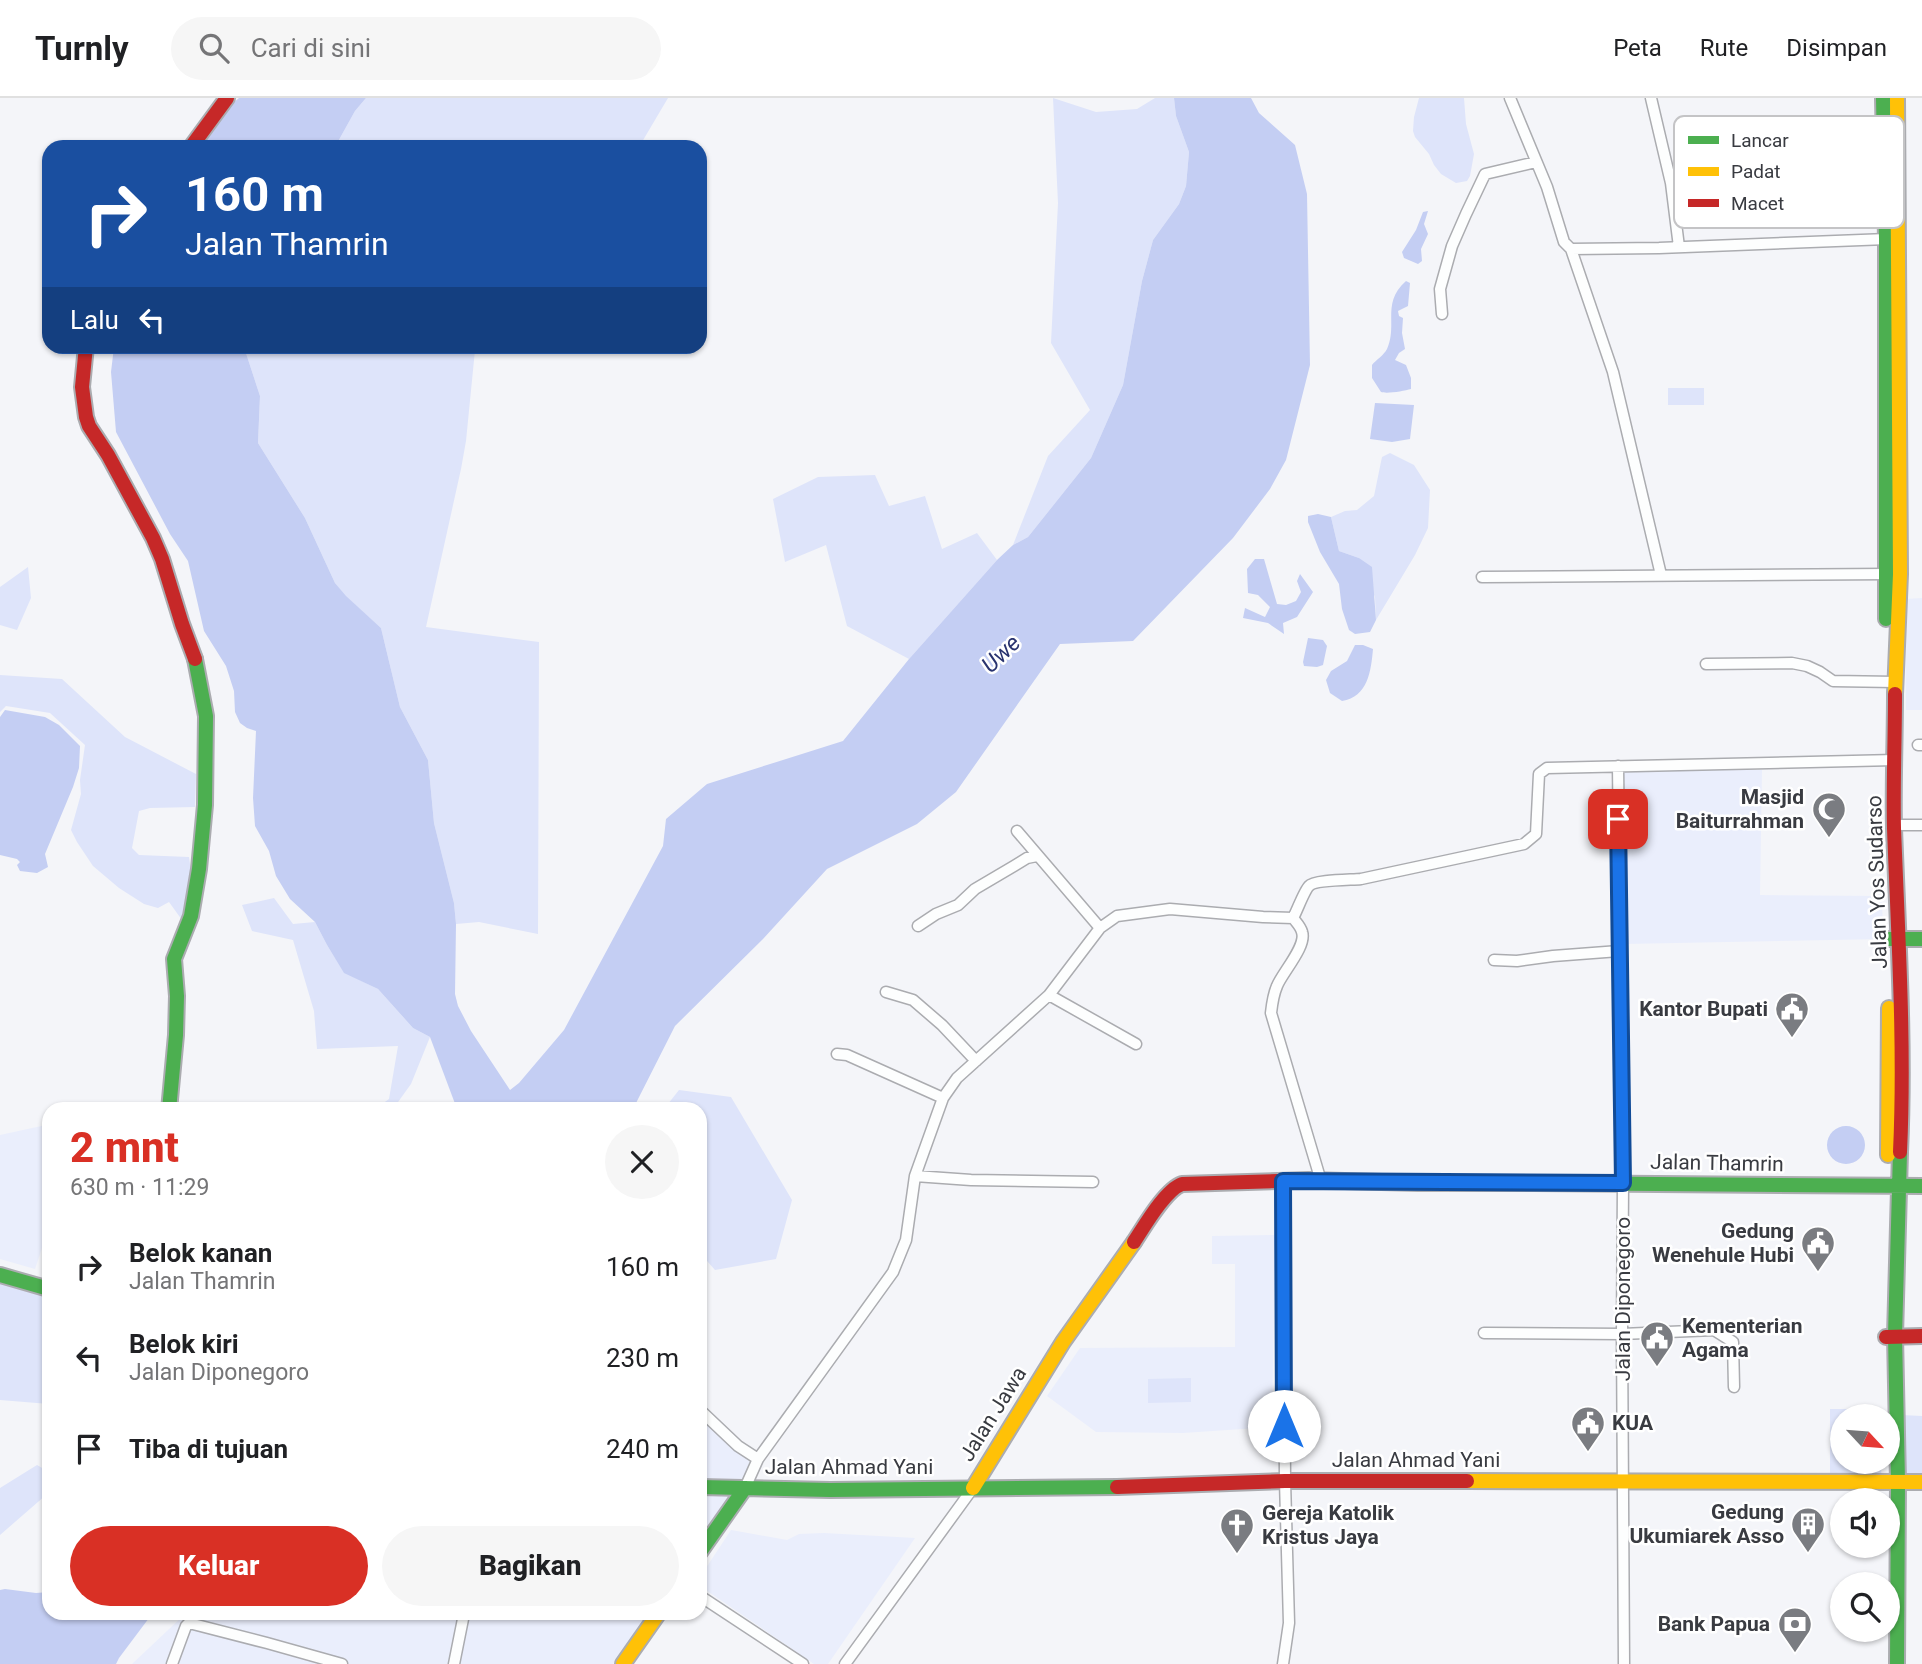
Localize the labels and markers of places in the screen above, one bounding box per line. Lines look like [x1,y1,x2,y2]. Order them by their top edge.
place label: Masjid Baiturrahman [1676,785,1804,833]
pin [1588,789,1648,849]
mosque icon: Masjid Baiturrahman [1810,790,1848,839]
public building icon: Kantor Bupati [1773,990,1811,1039]
place label: Kantor Bupati [1639,997,1768,1021]
place label: Gedung Wenehule Hubi [1652,1219,1794,1267]
public building icon: Gedung Wenehule Hubi [1799,1224,1837,1273]
place label: Kementerian Agama [1682,1314,1802,1362]
public building icon: Kementerian Agama [1638,1319,1676,1368]
public building icon: KUA [1569,1404,1607,1453]
place label: KUA [1612,1411,1654,1435]
place label: Gedung Ukumiarek Asso [1629,1500,1784,1548]
place label: Gereja Katolik Kristus Jaya [1262,1501,1395,1549]
building icon: Gedung Ukumiarek Asso [1789,1505,1827,1554]
church icon: Gereja Katolik Kristus Jaya [1218,1506,1256,1555]
bank icon: Bank Papua [1776,1605,1814,1654]
place label: Bank Papua [1658,1612,1770,1636]

